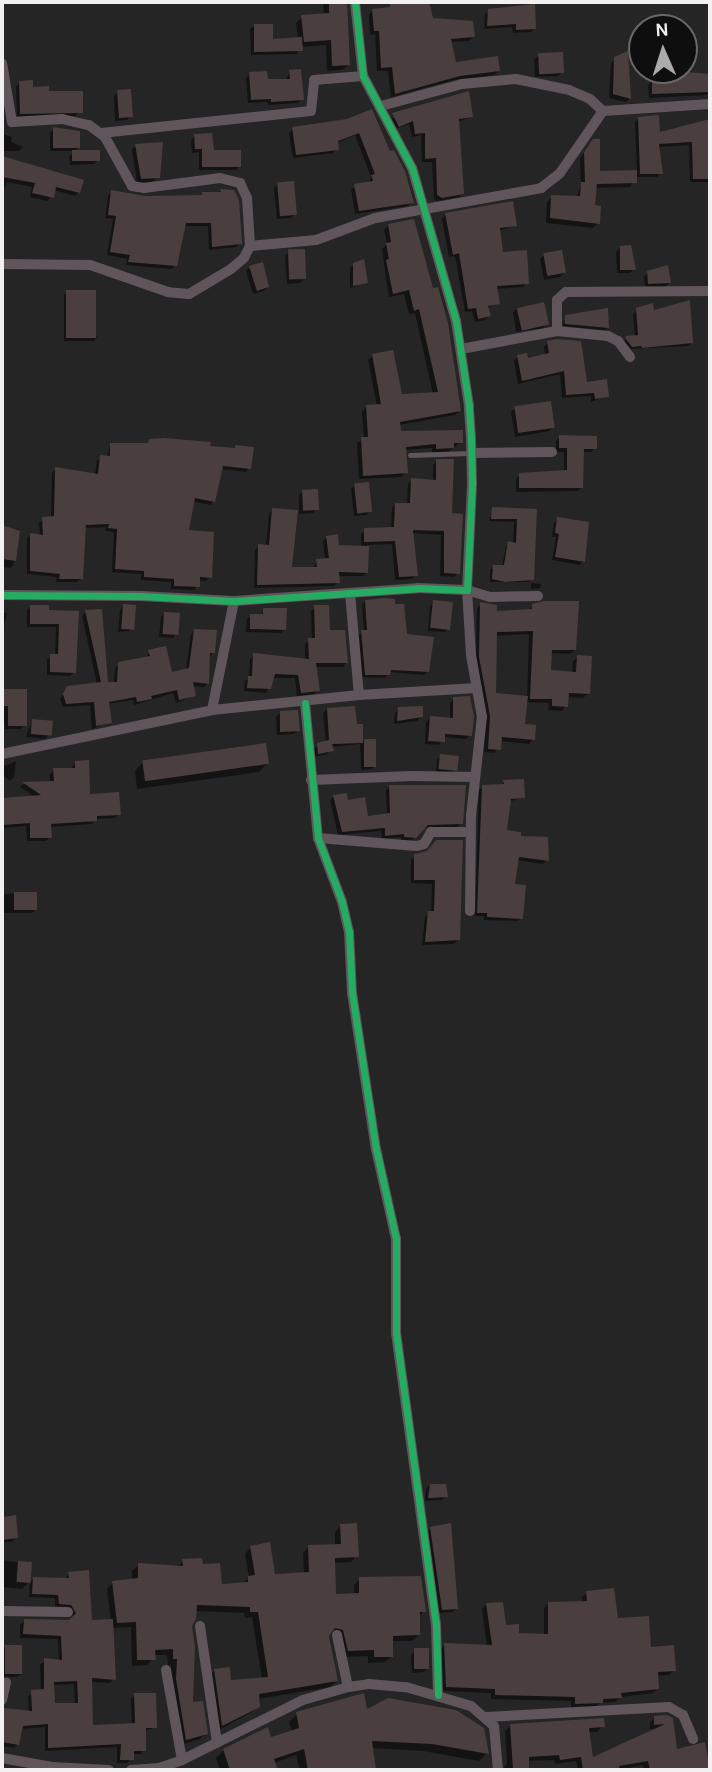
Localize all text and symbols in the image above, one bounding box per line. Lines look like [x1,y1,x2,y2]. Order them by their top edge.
north arrow [628,14,698,84]
text: N [655,19,669,41]

